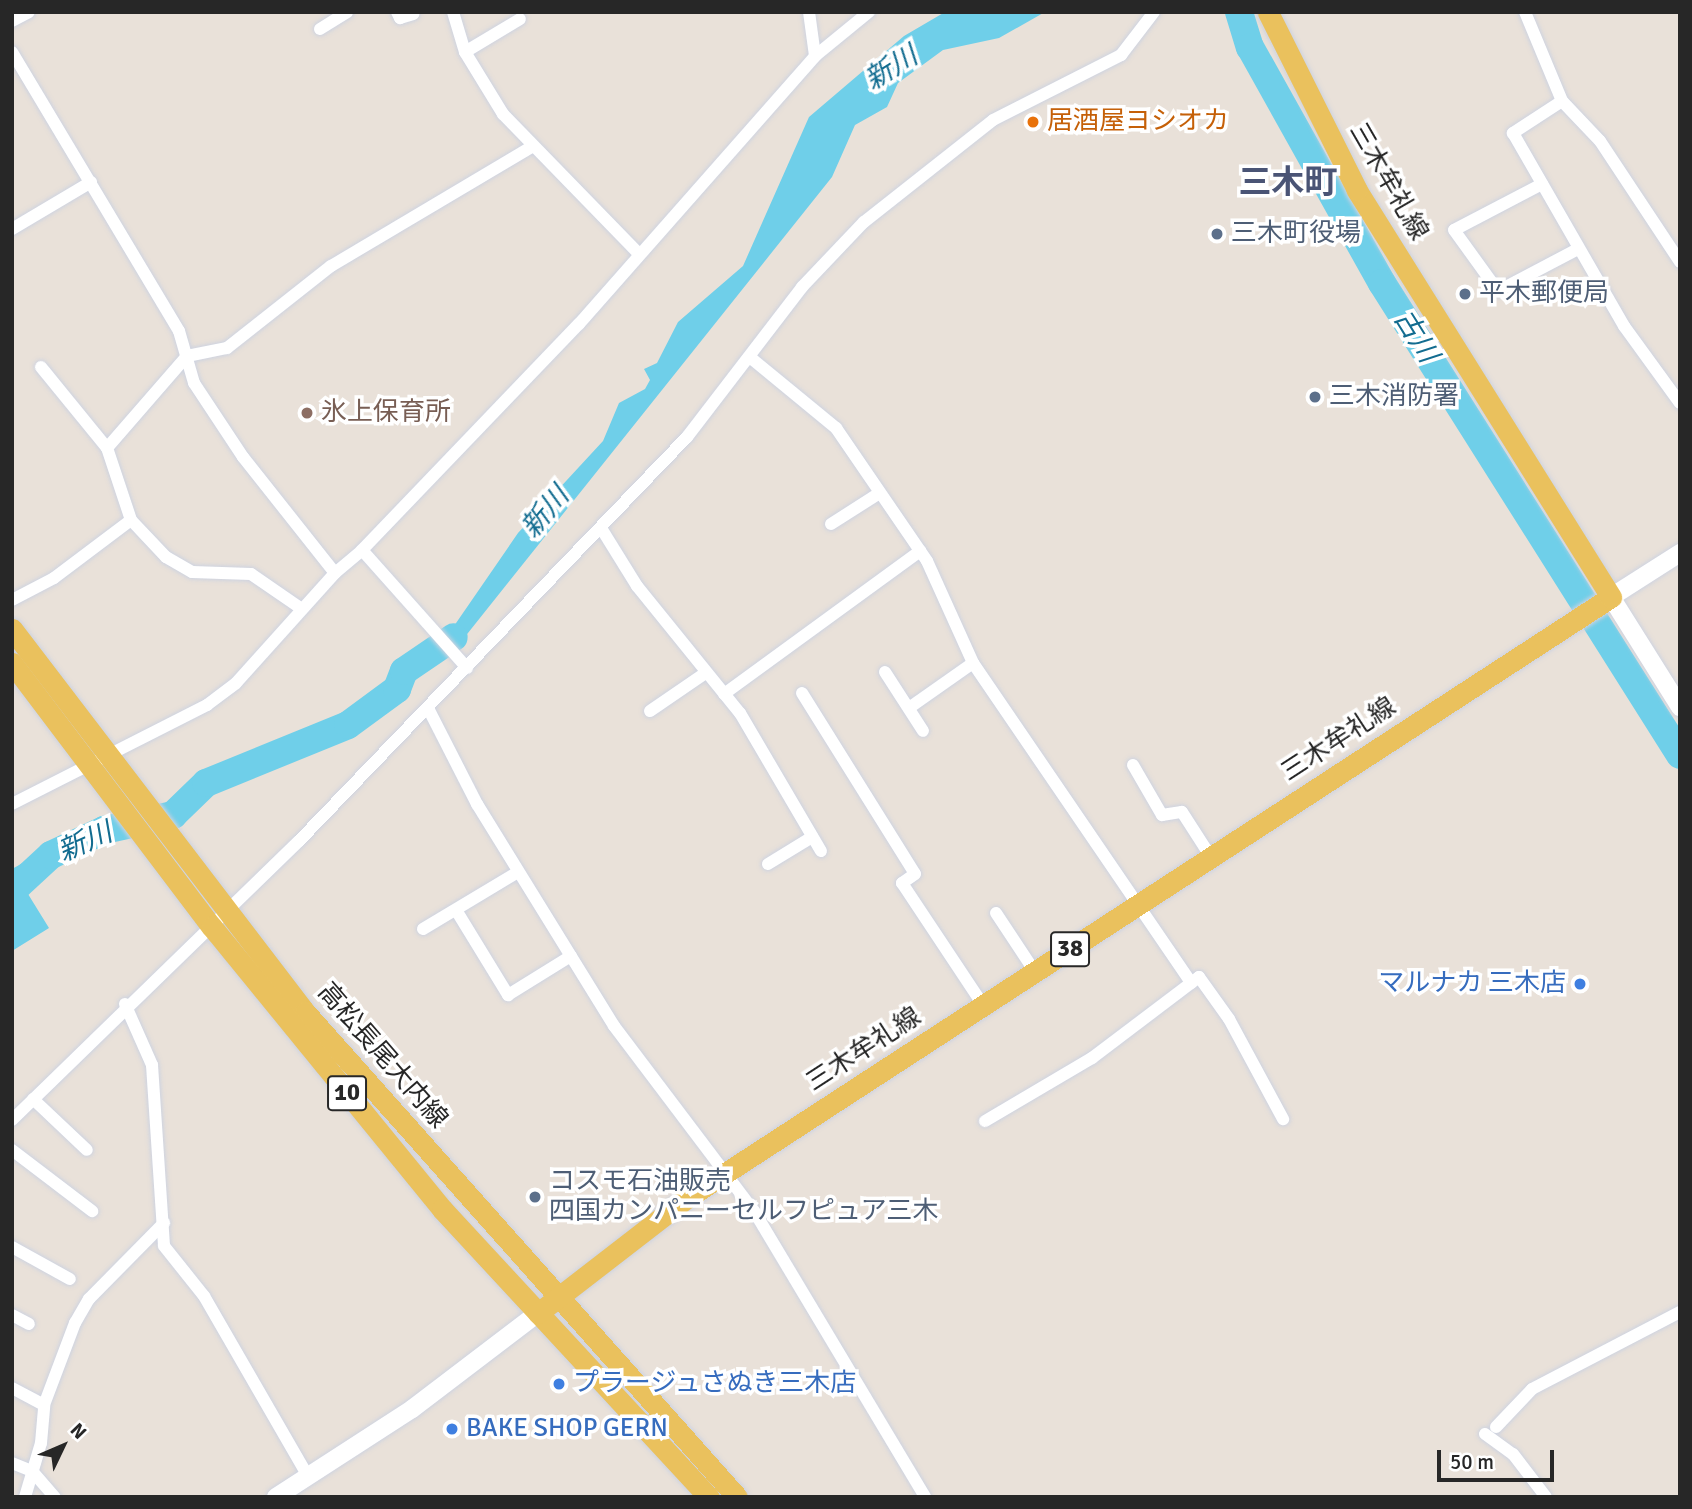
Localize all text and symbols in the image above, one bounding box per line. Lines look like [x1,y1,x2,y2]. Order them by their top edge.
water label: 新川 [858,39,924,97]
place label: 居酒屋ヨシオカ [1047,106,1229,138]
marker: 居酒屋ヨシオカ [1025,114,1041,130]
street label: 三木牟礼線 [1342,118,1434,246]
district label: 三木町 [1239,163,1337,203]
place label: 三木町役場 [1231,218,1361,250]
marker: 三木町役場 [1209,226,1225,242]
place label: 平木郵便局 [1479,278,1609,310]
marker: 平木郵便局 [1457,286,1473,302]
water label: 古川 [1387,303,1445,369]
place label: 三木消防署 [1329,381,1459,413]
marker: 三木消防署 [1307,389,1323,405]
place label: 氷上保育所 [321,397,451,429]
marker: 氷上保育所 [299,405,315,421]
water label: 新川 [514,480,576,544]
street label: 三木牟礼線 [1276,692,1402,788]
water label: 新川 [53,815,117,869]
road number: 38 [1049,929,1091,970]
place label: マルナカ 三木店 [1378,968,1566,1000]
marker: マルナカ 三木店 [1572,976,1588,992]
street label: 高松長尾大内線 [311,977,453,1135]
street label: 三木牟礼線 [801,1002,927,1098]
road number: 10 [326,1072,368,1114]
place label: コスモ石油販売 四国カンパニーセルフピュア三木 [549,1166,939,1228]
marker: コスモ石油販売 四国カンパニーセルフピュア三木 [527,1189,543,1205]
place label: プラージュさぬき三木店 [573,1368,859,1400]
marker: プラージュさぬき三木店 [551,1376,567,1392]
north arrow [28,1411,98,1481]
place label: BAKE SHOP GERN [466,1413,668,1445]
text: N [65,1418,91,1445]
marker: BAKE SHOP GERN [444,1421,460,1437]
scale bar [1440,1436,1557,1480]
text: 50 m [1450,1449,1494,1475]

